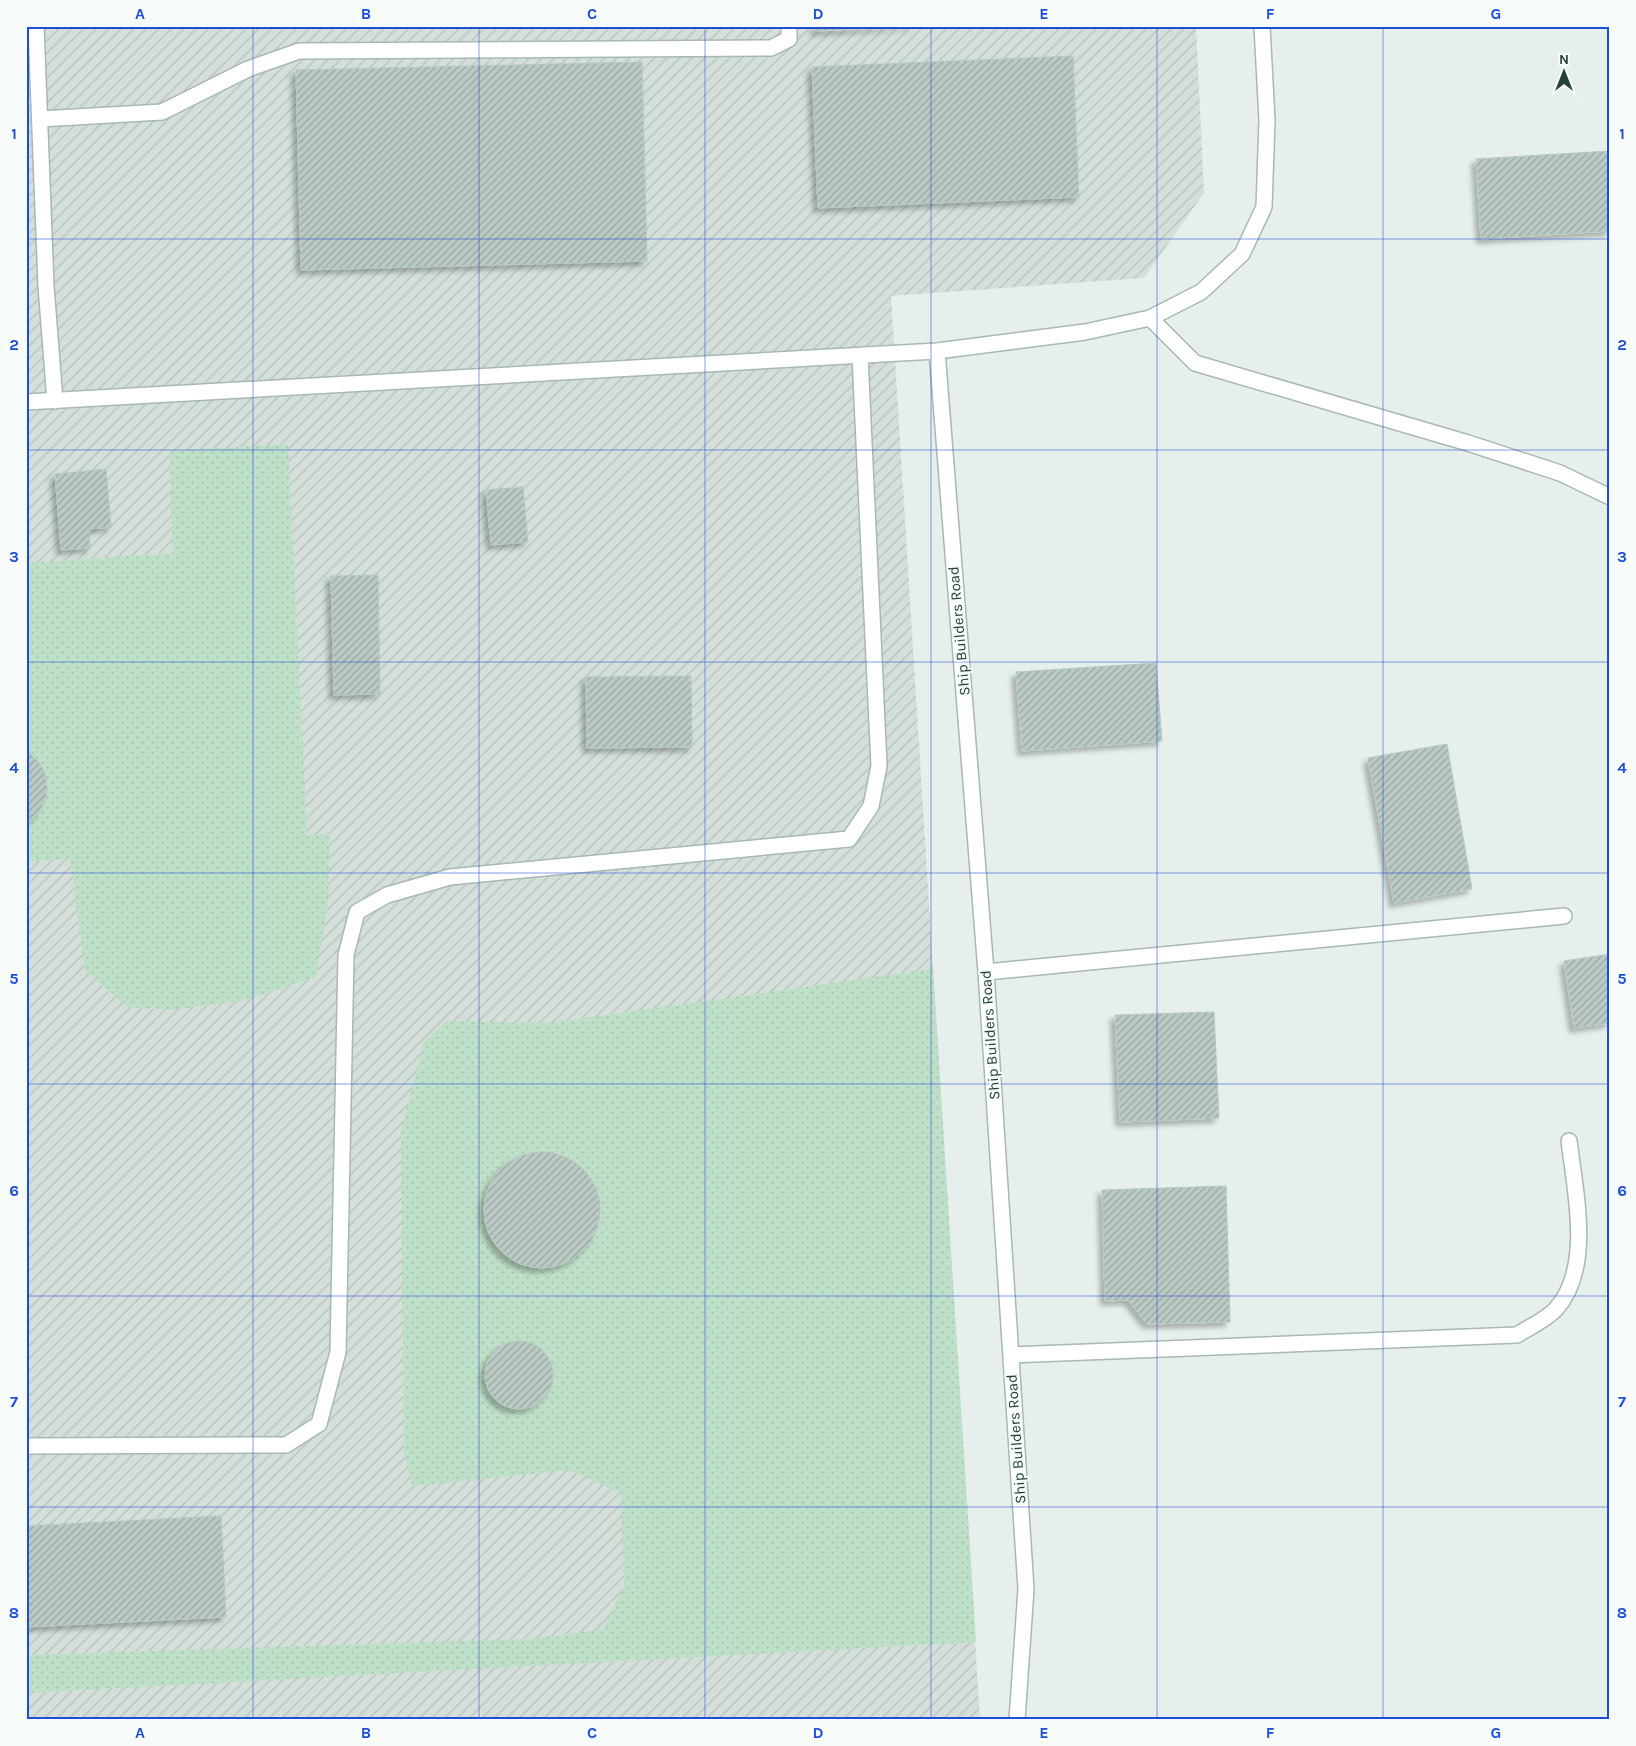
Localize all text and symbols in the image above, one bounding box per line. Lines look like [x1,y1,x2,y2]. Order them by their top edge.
text: A [135,4,145,23]
text: B [361,4,371,23]
text: C [587,4,597,23]
text: D [813,4,824,23]
text: E [1039,4,1049,23]
text: F [1266,4,1275,23]
text: G [1491,4,1501,23]
north arrow [1538,48,1588,98]
text: N [1559,51,1569,68]
text: 1 [11,124,17,143]
text: 1 [1619,124,1625,143]
text: 2 [9,335,19,354]
text: 2 [1617,335,1627,354]
text: 3 [9,547,19,566]
text: 3 [1617,547,1627,566]
street label: Ship Builders Road [944,565,974,697]
text: 4 [9,758,19,777]
text: 4 [1617,758,1627,777]
text: 5 [9,969,19,988]
text: 5 [1617,969,1627,988]
street label: Ship Builders Road [976,970,1004,1100]
text: 6 [9,1181,19,1200]
text: 6 [1617,1181,1627,1200]
street label: Ship Builders Road [1002,1374,1030,1504]
text: 7 [10,1392,18,1411]
text: 7 [1618,1392,1626,1411]
text: 8 [9,1603,19,1622]
text: 8 [1617,1603,1627,1622]
text: A [135,1723,145,1742]
text: B [361,1723,371,1742]
text: C [587,1723,597,1742]
text: D [813,1723,824,1742]
text: E [1039,1723,1049,1742]
text: F [1266,1723,1275,1742]
text: G [1491,1723,1501,1742]

